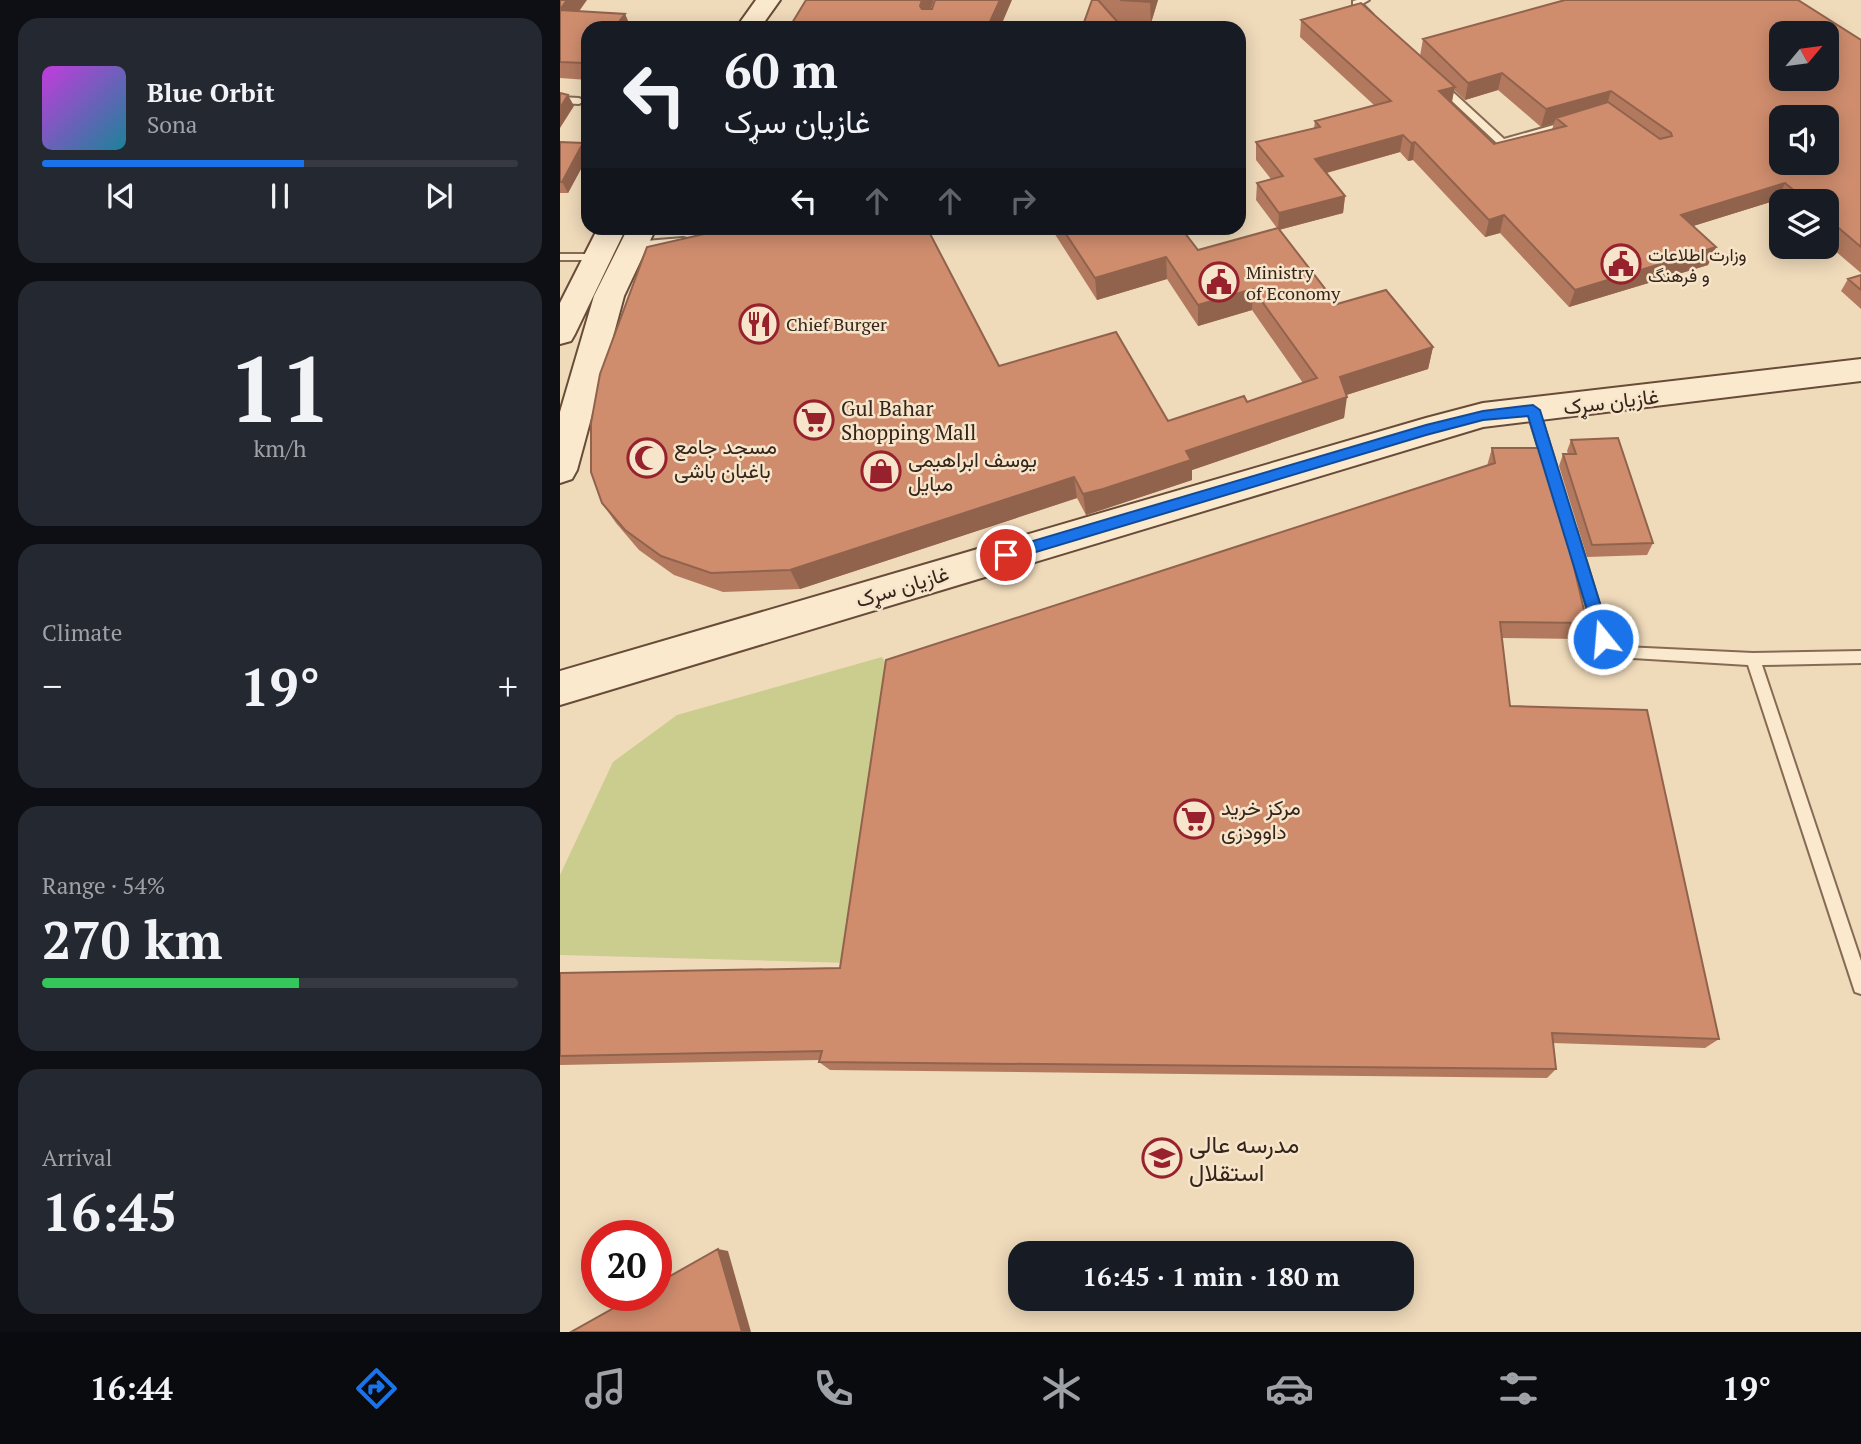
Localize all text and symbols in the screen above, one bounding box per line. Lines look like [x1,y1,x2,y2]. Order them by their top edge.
north arrow [1769,21,1839,91]
map controls [1769,21,1839,259]
text: 60 m [724,37,838,102]
icon: left [609,49,700,140]
text: Blue Orbit [147,75,275,109]
text: غازیان سړک [724,100,870,142]
button: sound [1769,105,1839,175]
text: Sona [147,109,197,140]
icon: previous [102,177,140,215]
icon: pause [261,177,299,215]
icon: next [420,177,458,215]
icon: left [785,182,823,220]
icon: ahead [858,182,896,220]
icon: ahead [931,182,969,220]
icon: right [1004,182,1042,220]
button: layers [1769,189,1839,259]
place label: وزارت اطلاعات و فرهنگ [1648,242,1747,287]
public building icon: وزارت اطلاعات و فرهنگ [1600,243,1642,285]
place label: Ministry of Economy [1246,260,1341,305]
public building icon: Ministry of Economy [1198,261,1240,303]
restaurant icon: Chief Burger [738,303,780,345]
place label: Chief Burger [786,312,887,336]
text: 11 [229,327,331,448]
street label: غازیان سړک [1562,381,1661,422]
place label: Gul Bahar Shopping Mall [841,394,976,446]
supermarket icon: Gul Bahar Shopping Mall [793,399,835,441]
place label: مسجد جامع باغبان باشی [674,432,777,484]
text: km/h [253,433,307,464]
mosque icon: مسجد جامع باغبان باشی [626,437,668,479]
place label: یوسف ابراهیمی مبایل [908,445,1037,497]
shop icon: یوسف ابراهیمی مبایل [860,450,902,492]
pin [976,525,1036,585]
icon: arrive [987,536,1025,574]
street label: غازیان سړک [852,559,952,614]
position arrow [1566,602,1640,676]
text: Climate [42,617,122,648]
text: 19° [240,652,320,721]
text: − [42,661,62,711]
text: + [498,661,518,711]
place label: مرکز خرید داوودزی [1221,793,1301,845]
supermarket icon: مرکز خرید داوودزی [1173,798,1215,840]
text: Range · 54% [42,870,165,901]
text: 270 km [42,905,223,974]
place label: مدرسه عالی استقلال [1189,1128,1299,1188]
school or university icon: مدرسه عالی استقلال [1141,1137,1183,1179]
text: Arrival [42,1142,113,1173]
text: 16:45 [42,1177,177,1246]
speed limit sign: 20 [581,1220,672,1311]
text: 16:45 · 1 min · 180 m [1082,1259,1340,1293]
icon: directions [352,1364,401,1413]
icon: music [581,1364,630,1413]
icon: phone [809,1364,858,1413]
icon: climate [1037,1364,1086,1413]
icon: car [1265,1364,1314,1413]
icon: filters [1494,1364,1543,1413]
text: 16:44 [90,1367,173,1409]
text: 19° [1722,1367,1771,1409]

